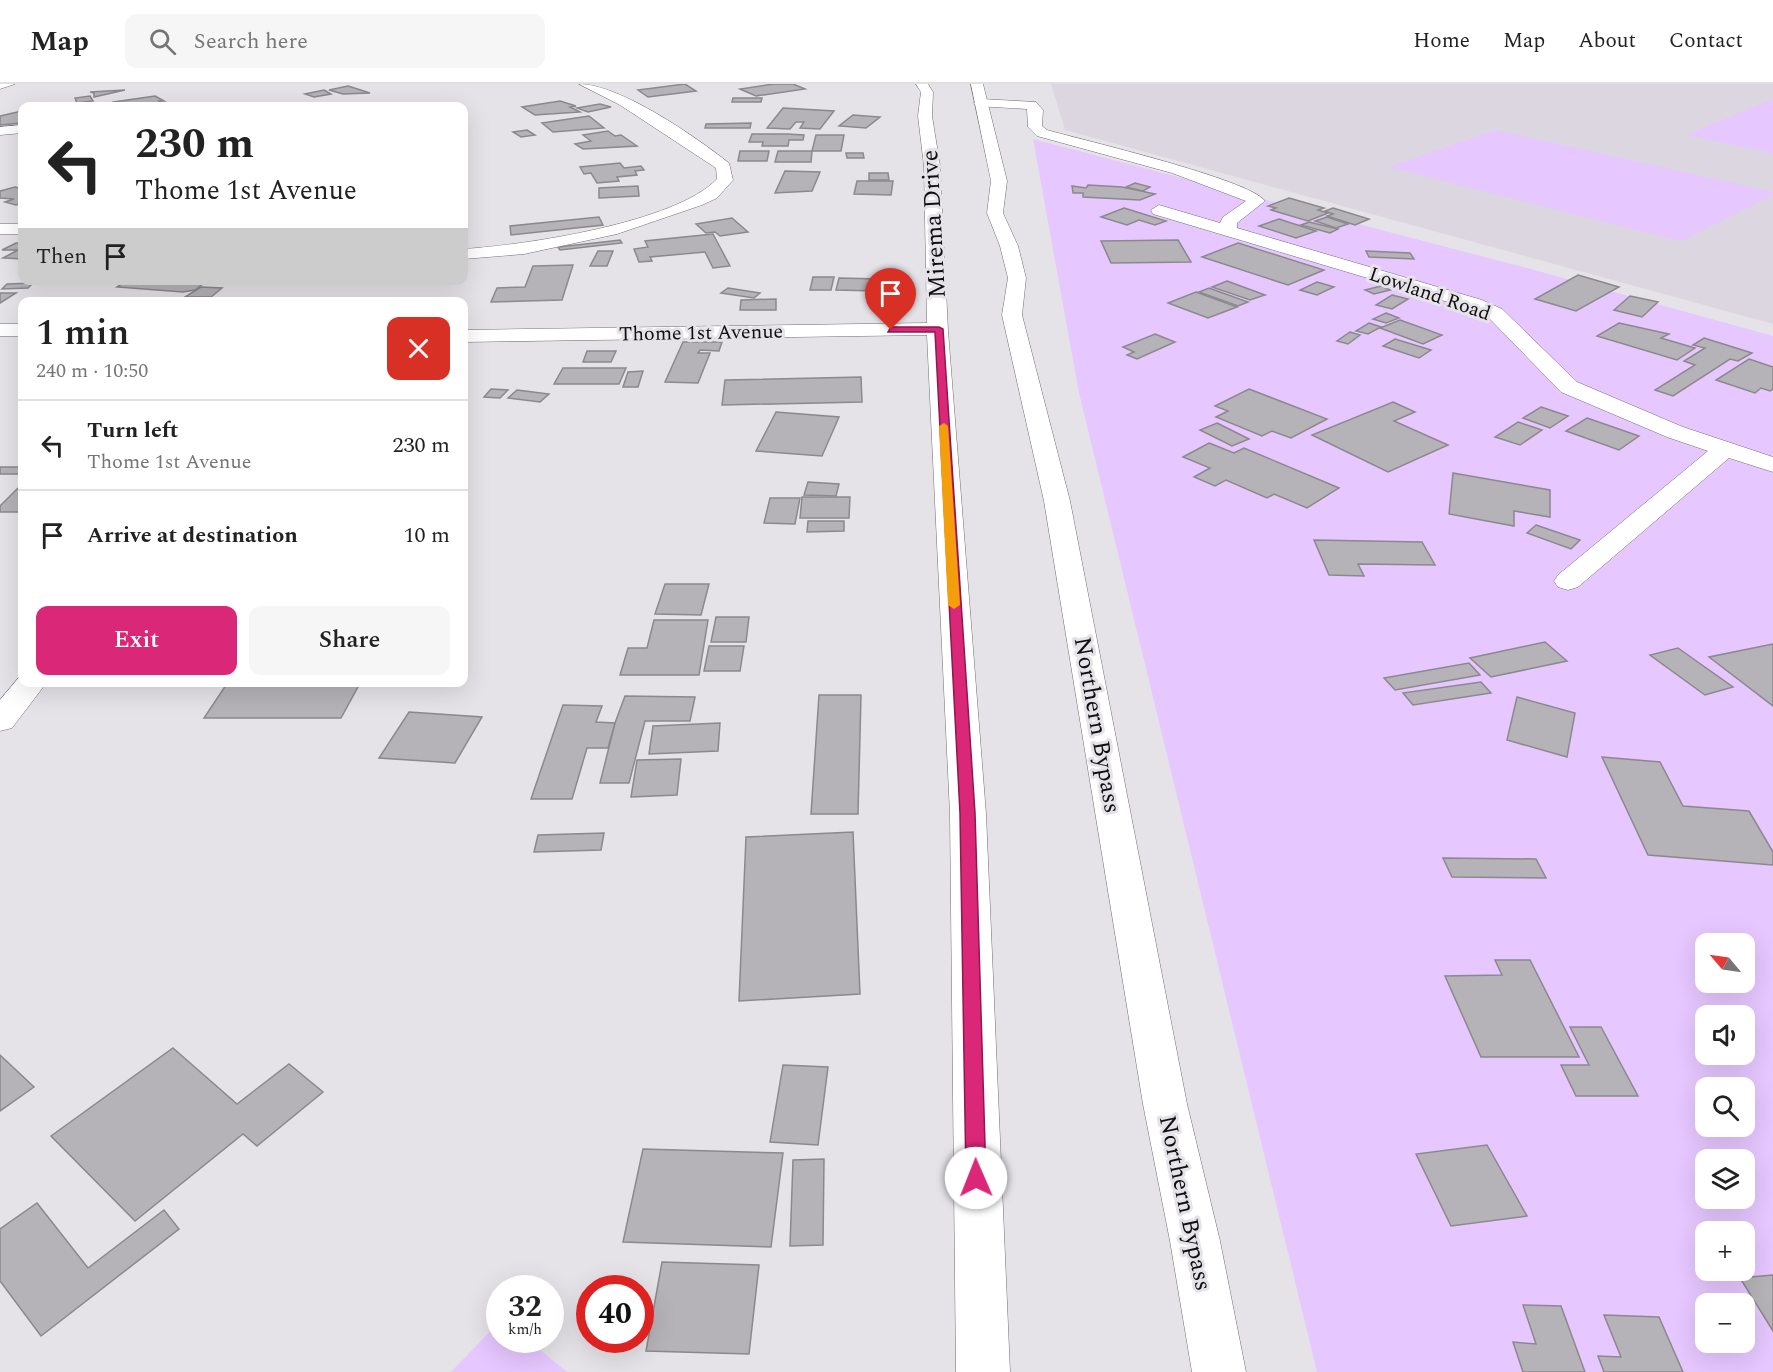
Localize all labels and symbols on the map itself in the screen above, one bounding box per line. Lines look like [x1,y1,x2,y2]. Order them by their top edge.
street label: Mirema Drive [912,149,956,299]
street label: Lowland Road [1365,259,1495,329]
pin [865,268,916,330]
street label: Thome 1st Avenue [619,317,783,349]
street label: Northern Bypass [1064,634,1130,816]
north arrow [1695,933,1755,993]
street label: Northern Bypass [1149,1112,1221,1294]
position arrow [944,1146,1008,1210]
speed limit sign: 40 [576,1275,654,1353]

